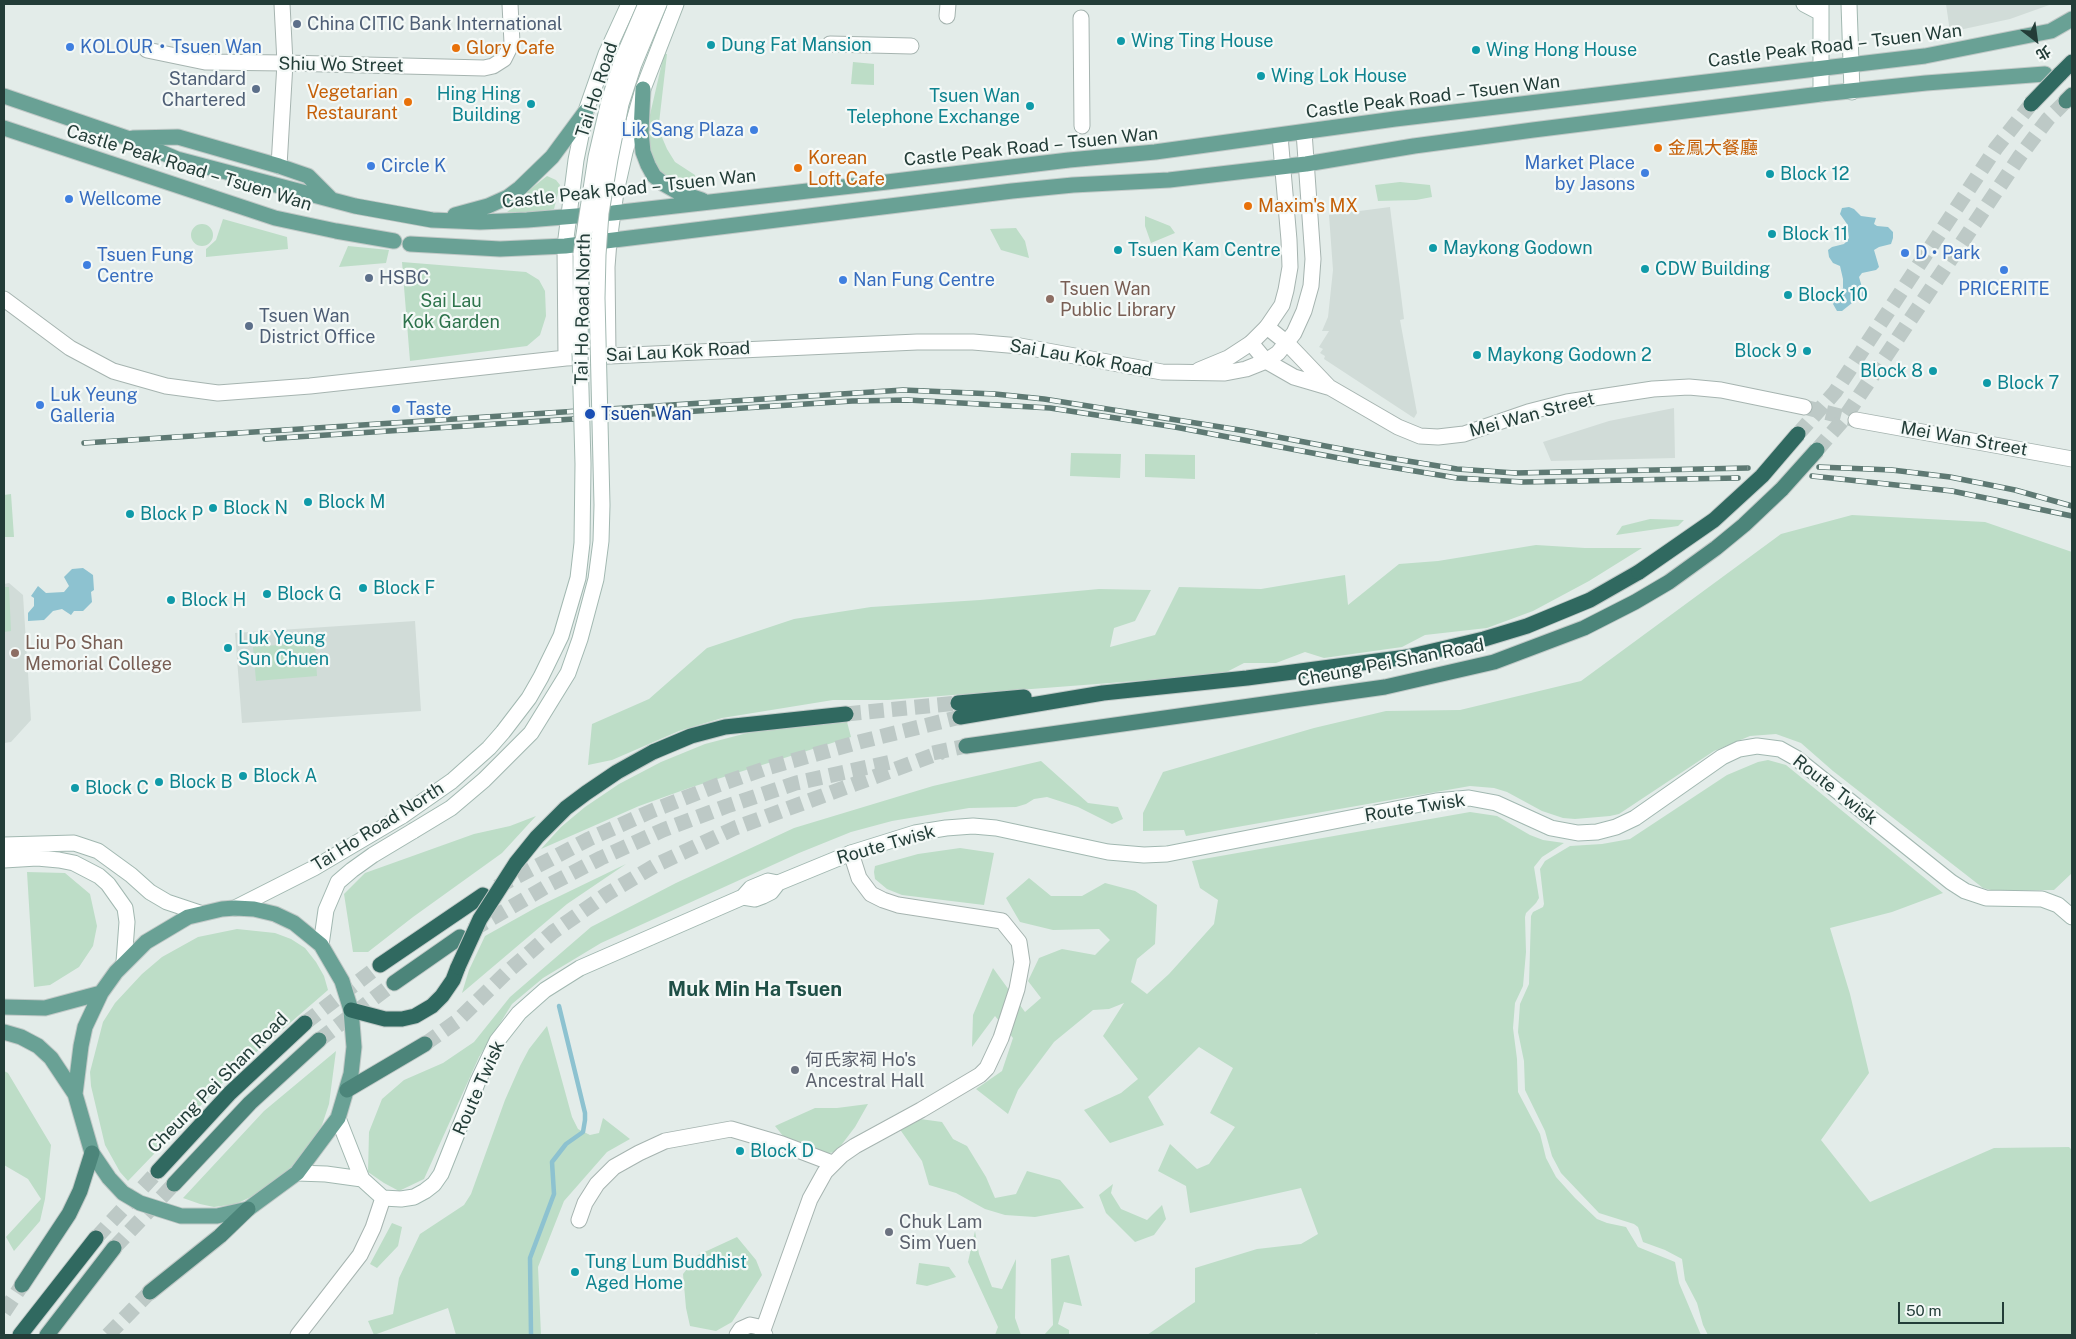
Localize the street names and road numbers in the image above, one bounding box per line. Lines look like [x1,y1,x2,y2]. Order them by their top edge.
street label: Castle Peak Road – Tsuen Wan [1707,20,1963,72]
street label: Tai Ho Road [571,39,623,141]
street label: Shiu Wo Street [278,53,404,77]
street label: Castle Peak Road – Tsuen Wan [1305,71,1561,123]
street label: Castle Peak Road – Tsuen Wan [64,120,314,216]
street label: Castle Peak Road – Tsuen Wan [903,123,1159,171]
street label: Castle Peak Road – Tsuen Wan [501,165,757,213]
street label: Tai Ho Road North [571,233,595,385]
street label: Sai Lau Kok Road [1008,335,1154,381]
street label: Sai Lau Kok Road [605,337,751,367]
street label: Mei Wan Street [1467,388,1597,442]
street label: Mei Wan Street [1899,417,2029,461]
street label: Cheung Pei Shan Road [1296,634,1486,692]
street label: Route Twisk [1788,750,1882,830]
street label: Tai Ho Road North [308,778,448,876]
street label: Route Twisk [1363,789,1467,827]
street label: Route Twisk [834,821,938,869]
street label: Cheung Pei Shan Road [143,1008,293,1158]
street label: Route Twisk [449,1037,509,1139]

